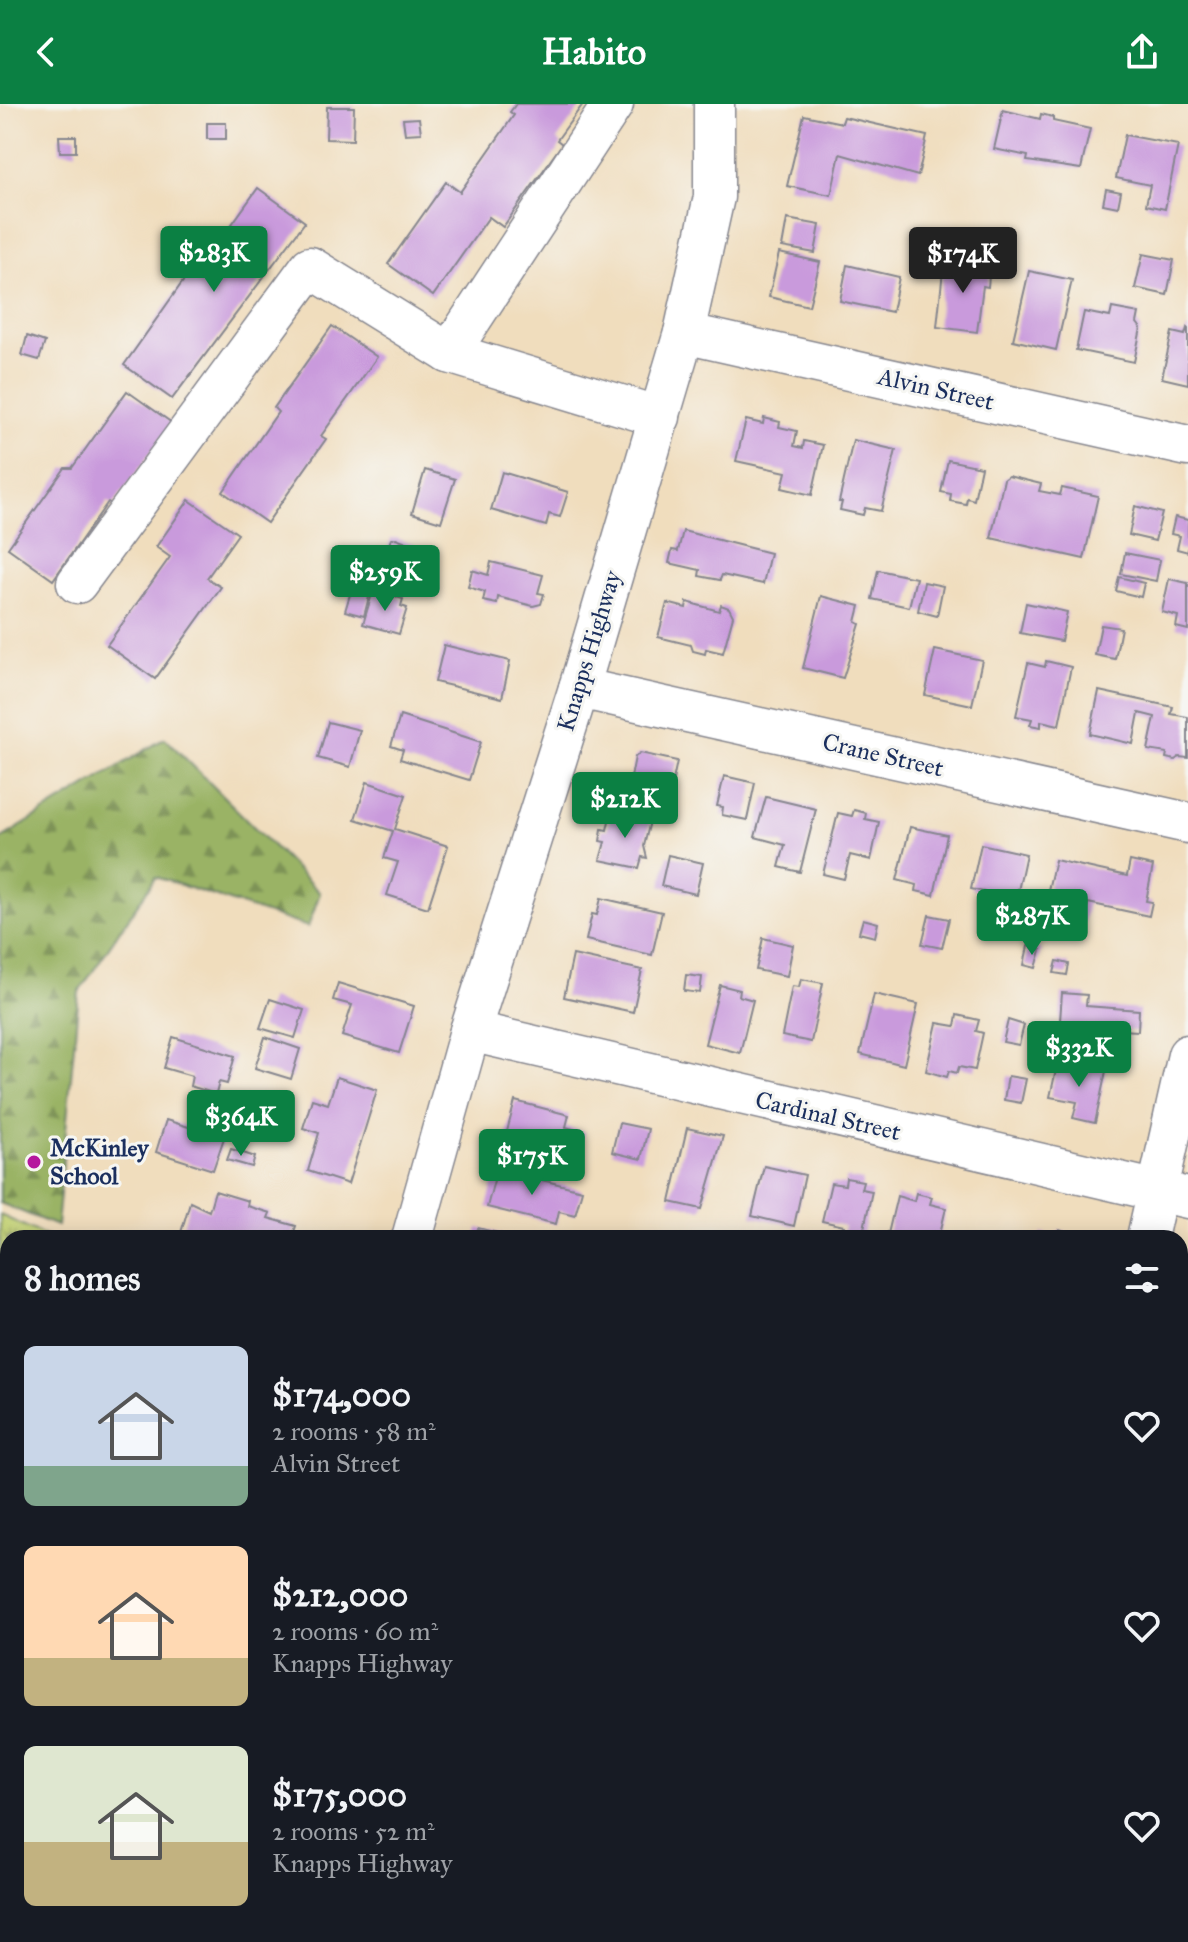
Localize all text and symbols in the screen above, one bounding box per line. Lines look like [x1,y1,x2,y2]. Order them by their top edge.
icon: back [24,30,68,74]
text: Habito [542,30,646,74]
icon: share [1120,30,1164,74]
pin: $283K [158,226,270,294]
pin: $174K [907,227,1019,295]
text: $283K [178,236,250,268]
text: $174K [927,237,999,269]
street label: Alvin Street [874,361,998,417]
pin: $259K [329,545,441,613]
text: $259K [349,555,421,587]
street label: Knapps Highway [550,566,628,735]
street label: Crane Street [820,727,947,784]
pin: $212K [569,772,681,840]
text: $212K [590,782,660,814]
pin: $287K [976,889,1088,957]
text: $287K [995,899,1069,931]
pin: $332K [1023,1021,1135,1089]
text: $332K [1045,1031,1113,1063]
street label: Cardinal Street [752,1085,904,1147]
pin: $364K [185,1090,297,1158]
text: $364K [205,1100,277,1132]
pin: $175K [476,1129,588,1197]
place label: McKinley School [50,1133,150,1191]
text: $175K [497,1139,567,1171]
marker: McKinley School [25,1153,43,1171]
icon: filters [1120,1256,1164,1300]
text: 8 homes [24,1258,140,1299]
text: $174,000 [272,1374,411,1415]
icon: home [88,1378,184,1474]
icon: heart [1120,1404,1164,1448]
text: 2 rooms · 58 m² [272,1415,436,1447]
text: Alvin Street [272,1447,400,1479]
text: $212,000 [272,1574,408,1615]
icon: home [88,1578,184,1674]
icon: heart [1120,1604,1164,1648]
text: 2 rooms · 60 m² [272,1615,438,1647]
text: Knapps Highway [272,1647,452,1679]
text: $175,000 [272,1774,407,1815]
icon: home [88,1778,184,1874]
icon: heart [1120,1804,1164,1848]
text: 2 rooms · 52 m² [272,1815,435,1847]
text: Knapps Highway [272,1847,452,1879]

